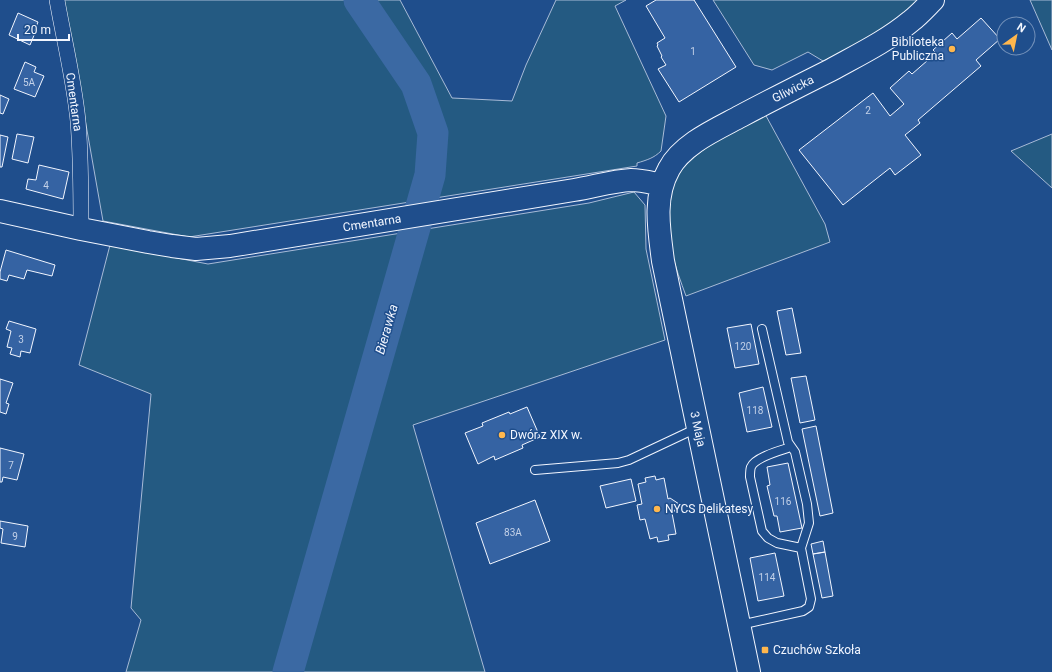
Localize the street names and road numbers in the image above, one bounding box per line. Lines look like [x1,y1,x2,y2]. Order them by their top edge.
street label: Cmentarna [63,72,85,132]
street label: Gliwicka [770,73,816,105]
street label: Cmentarna [342,211,402,235]
street label: 3 Maja [687,410,709,448]

